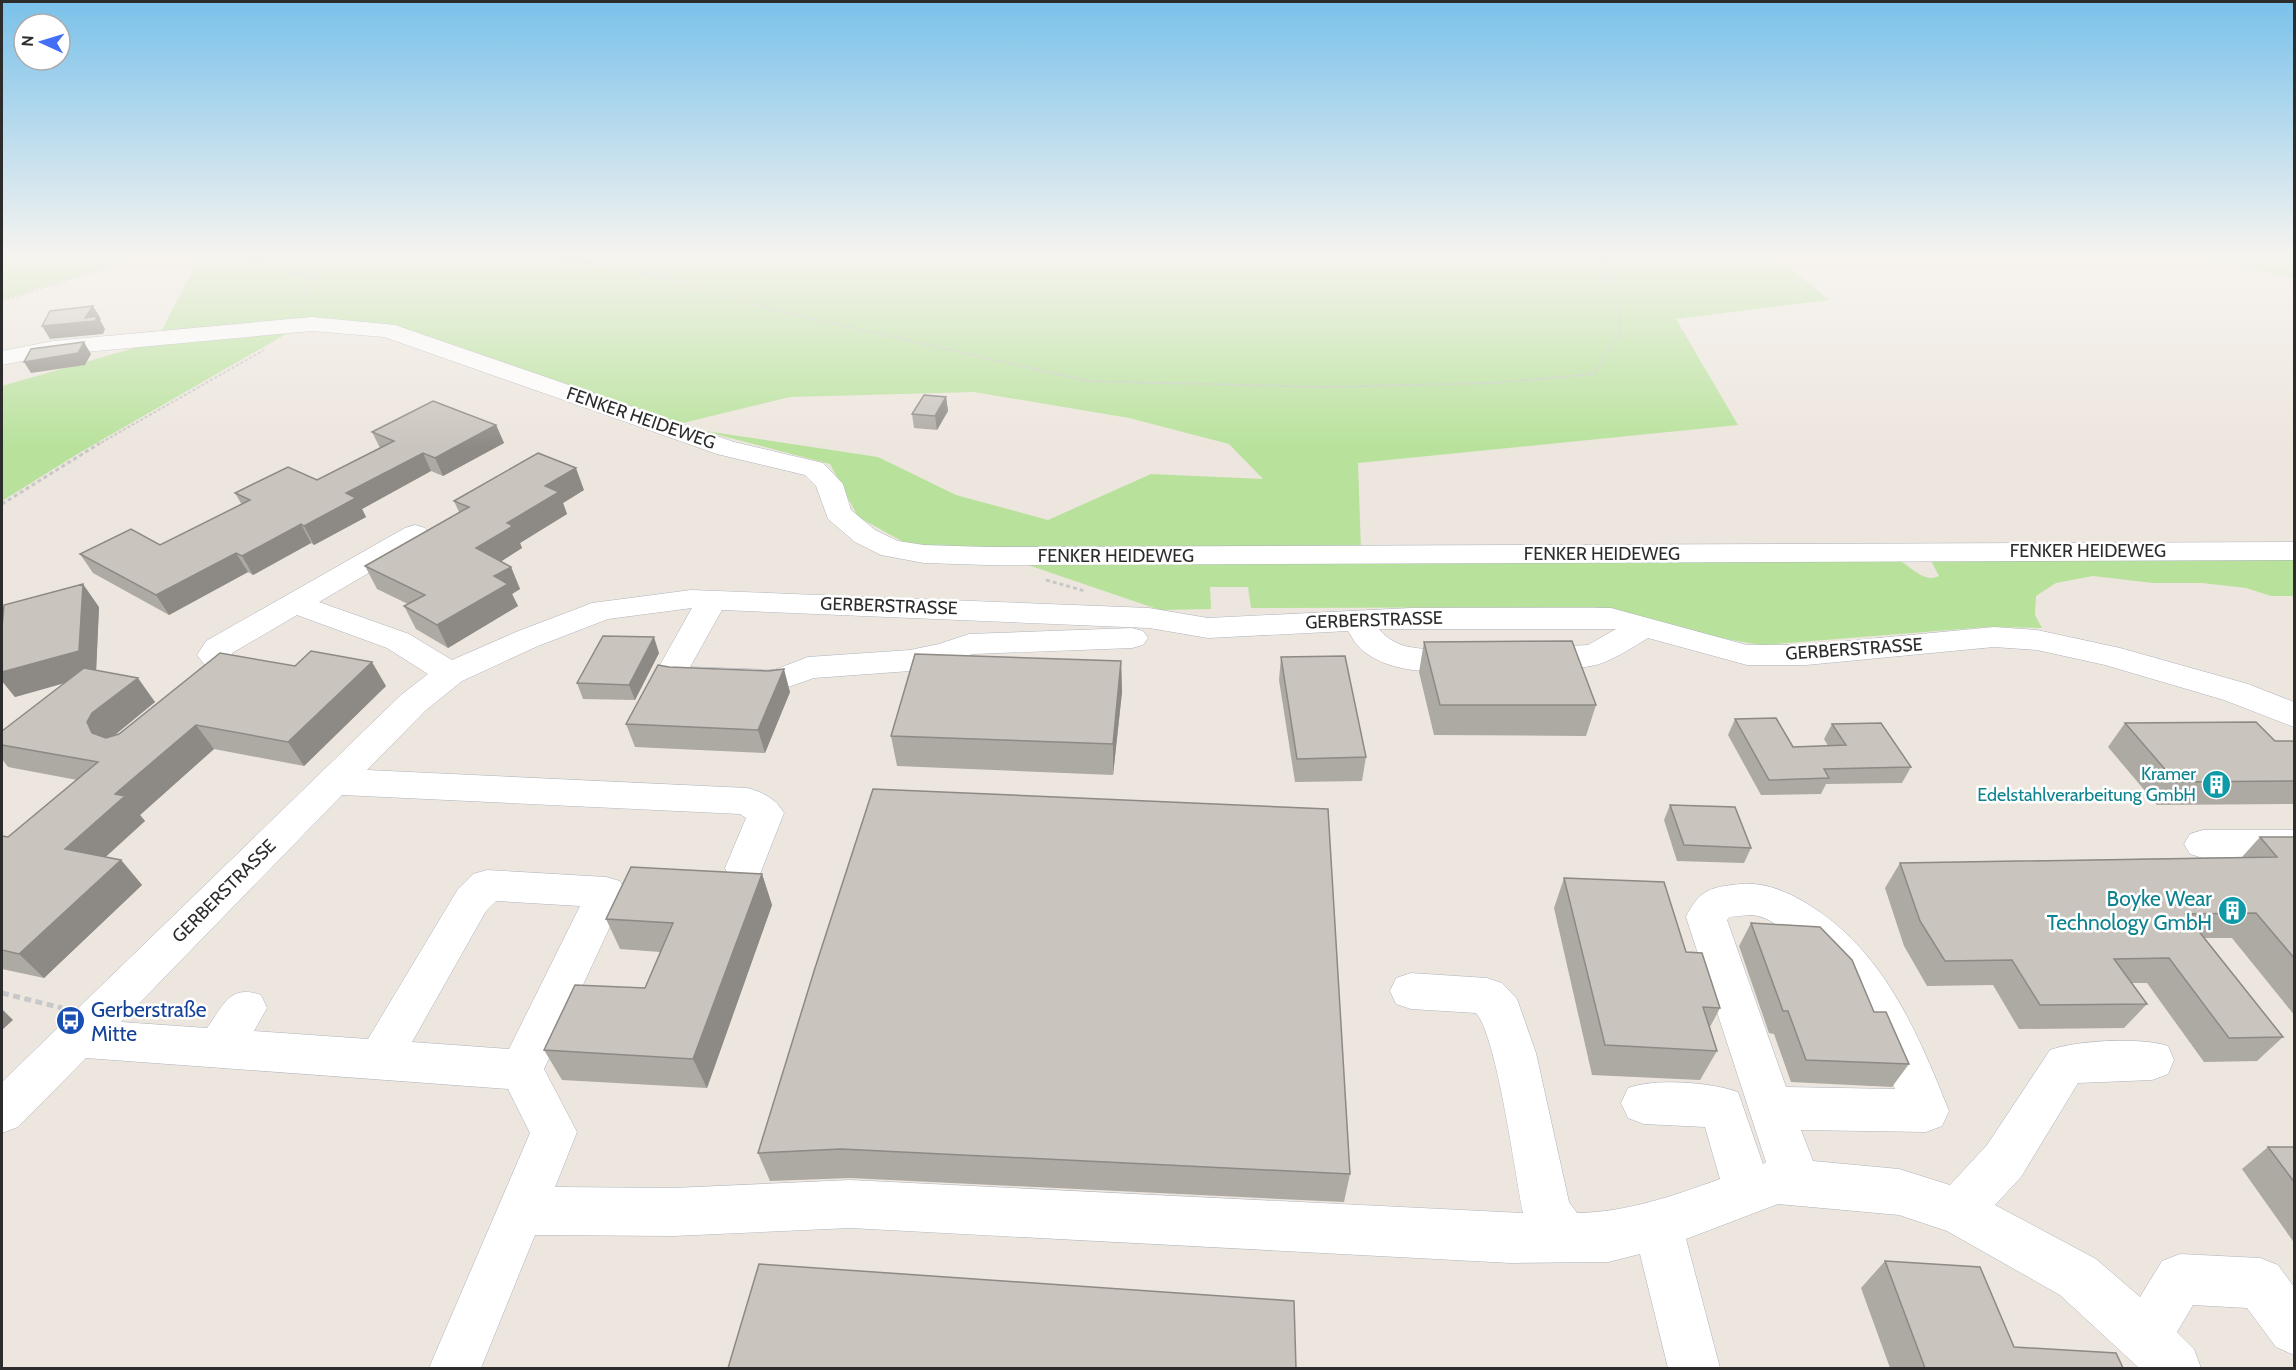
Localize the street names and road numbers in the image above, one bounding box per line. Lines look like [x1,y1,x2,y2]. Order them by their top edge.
street label: FENKER HEIDEWEG [563,382,719,454]
street label: FENKER HEIDEWEG [2010,540,2166,562]
street label: FENKER HEIDEWEG [1524,543,1680,565]
street label: FENKER HEIDEWEG [1038,545,1194,567]
street label: GERBERSTRASSE [820,593,958,619]
street label: GERBERSTRASSE [1305,607,1443,633]
street label: GERBERSTRASSE [1785,633,1923,665]
street label: GERBERSTRASSE [168,835,280,947]

